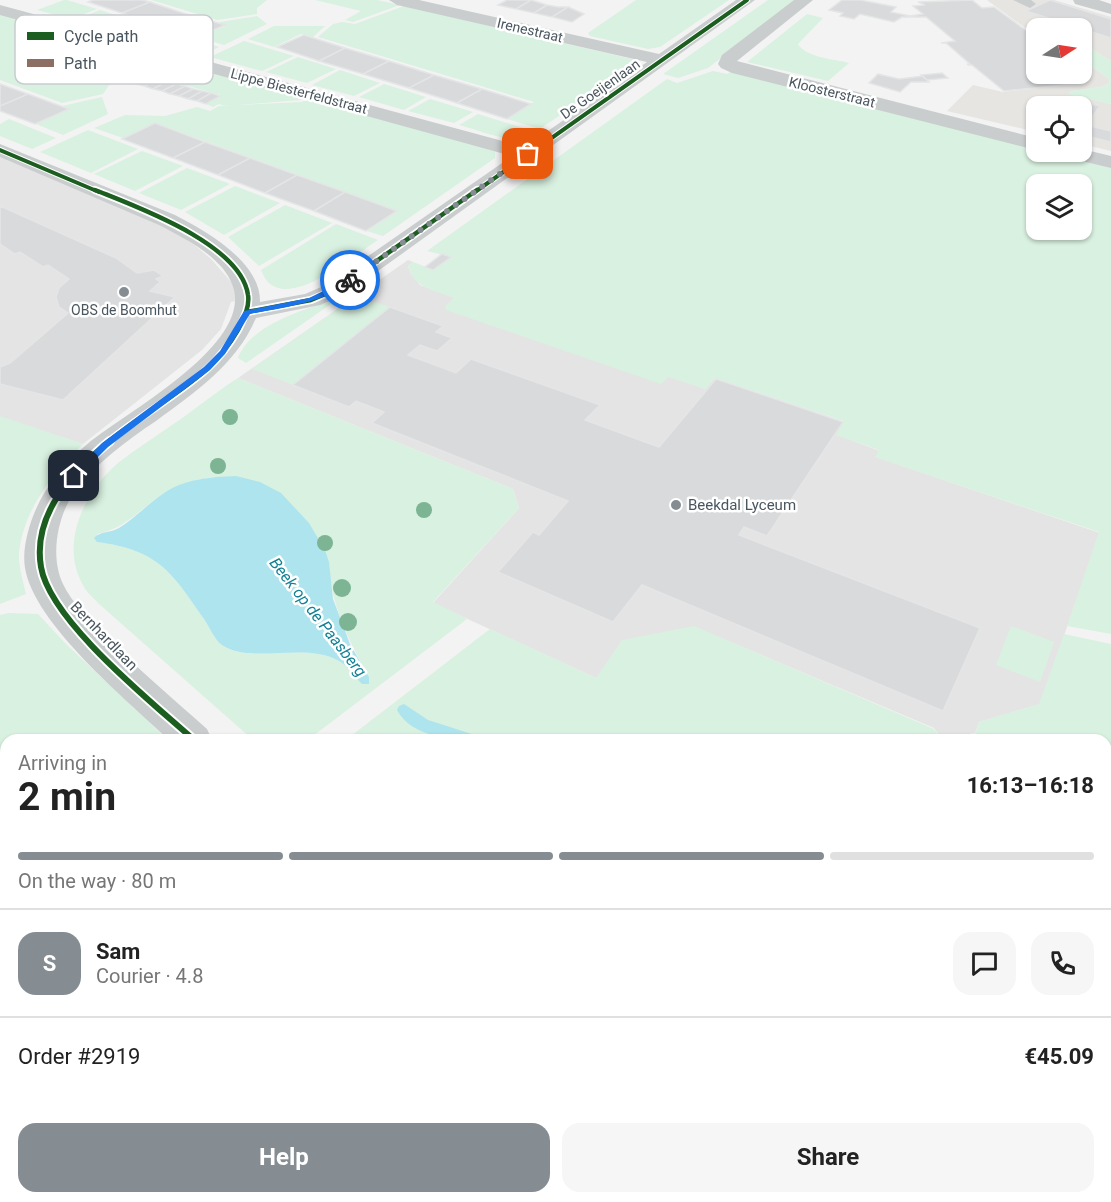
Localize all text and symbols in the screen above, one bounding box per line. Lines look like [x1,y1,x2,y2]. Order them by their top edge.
legend [15,15,213,84]
street label: Irenestraat [496,15,565,45]
north arrow [1026,18,1092,84]
map controls [1026,18,1092,240]
text: Cycle path [64,27,138,46]
text: Path [64,54,97,73]
street label: De Goeijenlaan [557,56,643,122]
street label: Lippe Biesterfeldstraat [229,65,369,117]
street label: Kloosterstraat [787,74,877,111]
button: locate [1026,96,1092,162]
pin [502,128,553,179]
icon: bag [511,137,544,170]
button: layers [1026,174,1092,240]
courier [320,250,380,310]
icon: bike [334,264,367,297]
marker: OBS de Boomhut [117,285,131,299]
place label: OBS de Boomhut [71,302,177,318]
pin [48,450,99,501]
icon: home [57,459,90,492]
place label: Beekdal Lyceum [688,496,796,514]
marker: Beekdal Lyceum [669,498,683,512]
water label: Beek op de Paasberg [266,554,371,680]
street label: Bernhardlaan [67,598,141,674]
text: Arriving in [18,751,107,775]
text: 16:13–16:18 [967,773,1094,798]
text: 2 min [18,774,116,820]
text: On the way · 80 m [18,869,176,893]
button: chat [953,932,1016,995]
button: phone [1031,932,1094,995]
text: Sam [96,939,140,964]
text: S [43,951,56,976]
text: Courier · 4.8 [96,964,203,988]
text: Order #2919 [18,1044,140,1069]
text: €45.09 [1025,1044,1094,1069]
button: Help [18,1123,550,1192]
button: Share [562,1123,1094,1192]

